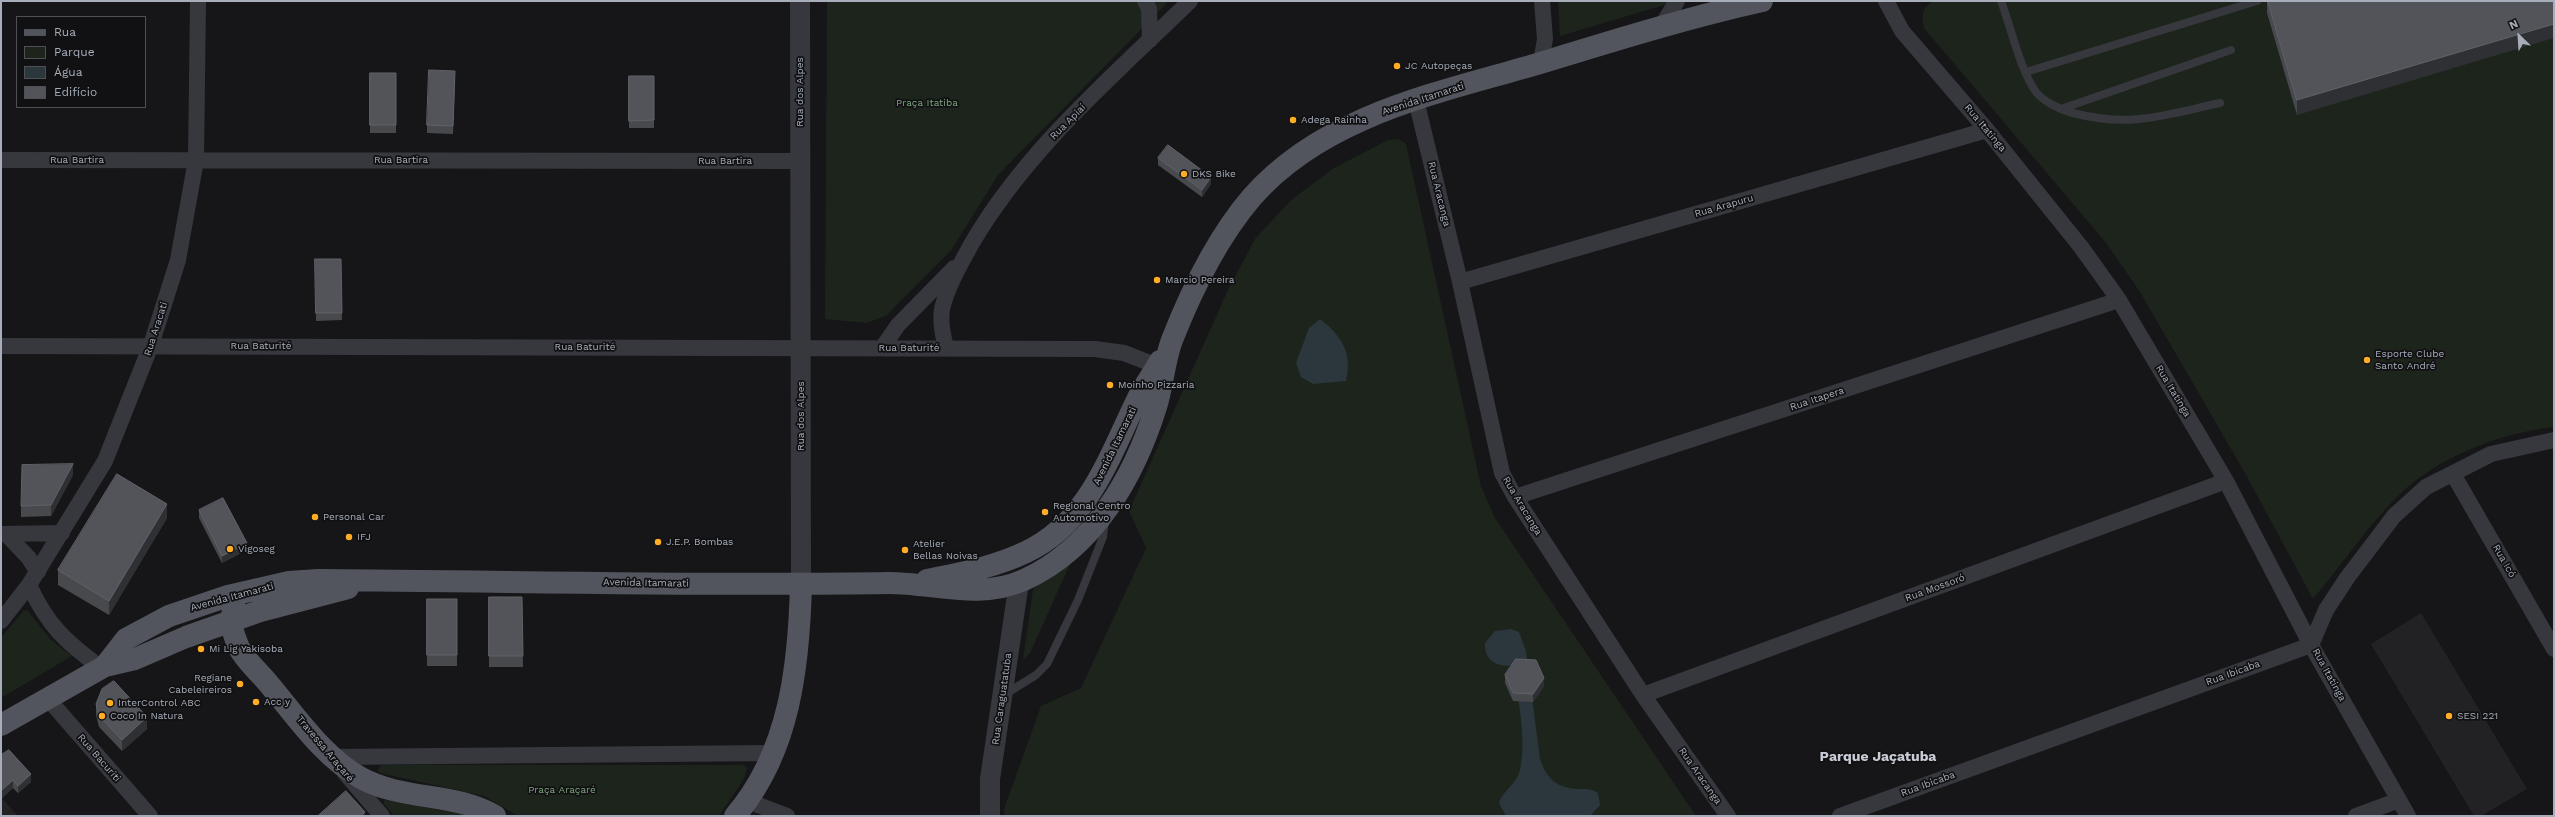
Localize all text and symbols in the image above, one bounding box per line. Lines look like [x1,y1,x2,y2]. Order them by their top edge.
legend [16,16,146,108]
north arrow [2499,16,2539,56]
text: N [2507,17,2520,32]
text: Rua [54,25,76,39]
text: Parque [54,45,95,59]
street label: Rua dos Alpes [794,57,806,127]
place label: JC Autopeças [1405,60,1472,72]
marker: JC Autopeças [1392,61,1402,71]
text: Água [54,65,83,79]
street label: Avenida Itamarati [1380,80,1466,118]
text: Edifício [54,85,97,99]
park label: Praça Itatiba [896,97,958,109]
street label: Rua Apiaí [1048,102,1088,142]
street label: Rua Itatinga [1962,102,2008,154]
place label: Adega Rainha [1301,114,1367,126]
marker: Adega Rainha [1288,115,1298,125]
street label: Rua Bartira [50,154,104,166]
street label: Rua Bartira [374,154,428,166]
street label: Rua Bartira [698,155,752,167]
street label: Rua Aracanga [1425,160,1453,228]
place label: DKS Bike [1192,168,1236,180]
marker: DKS Bike [1179,169,1189,179]
street label: Rua Arapuru [1693,192,1755,220]
place label: Marcio Pereira [1165,274,1234,286]
marker: Marcio Pereira [1152,275,1162,285]
street label: Rua Aracati [142,301,170,357]
street label: Rua Baturité [231,340,291,352]
street label: Rua Baturité [555,341,615,353]
street label: Rua Baturité [879,342,939,354]
place label: Esporte Clube Santo André [2375,348,2444,372]
marker: Esporte Clube Santo André [2362,355,2372,365]
street label: Rua Itatinga [2153,363,2193,419]
place label: Moinho Pizzaria [1118,379,1194,391]
marker: Moinho Pizzaria [1105,380,1115,390]
street label: Rua dos Alpes [795,381,807,451]
street label: Rua Itapera [1788,385,1846,413]
street label: Avenida Itamarati [1091,405,1139,487]
street label: Rua Aracanga [1500,474,1544,538]
place label: Regional Centro Automotivo [1053,500,1130,524]
marker: Regional Centro Automotivo [1040,507,1050,517]
place label: Personal Car [323,511,385,523]
marker: Personal Car [310,512,320,522]
place label: IFJ [357,531,371,543]
marker: IFJ [344,532,354,542]
place label: J.E.P. Bombas [666,536,733,548]
marker: J.E.P. Bombas [653,537,663,547]
place label: Atelier Bellas Noivas [913,538,978,562]
street label: Rua Icó [2490,542,2518,580]
place label: Vigoseg [238,543,275,555]
marker: Vigoseg [225,544,235,554]
marker: Atelier Bellas Noivas [900,545,910,555]
street label: Rua Mossoró [1903,572,1967,604]
street label: Avenida Itamarati [603,576,689,590]
street label: Avenida Itamarati [189,580,275,614]
place label: Mi Lig Yakisoba [209,643,283,655]
marker: Mi Lig Yakisoba [196,644,206,654]
street label: Rua Itatinga [2310,647,2348,703]
street label: Rua Caraguatatuba [990,652,1014,746]
street label: Rua Ibicaba [2204,658,2262,688]
place label: Regiane Cabeleireiros [168,672,232,696]
marker: Regiane Cabeleireiros [235,679,245,689]
place label: Acc y [264,696,290,708]
place label: InterControl ABC [118,697,201,709]
marker: Acc y [251,697,261,707]
marker: InterControl ABC [105,698,115,708]
place label: Coco In Natura [110,710,183,722]
place label: SESI 221 [2457,710,2498,722]
marker: Coco In Natura [97,711,107,721]
marker: SESI 221 [2444,711,2454,721]
street label: Travessa Araçaré [294,714,356,784]
street label: Rua Bacuriti [75,732,123,784]
street label: Rua Aracanga [1676,745,1724,807]
district label: Parque Jaçatuba [1820,749,1936,765]
street label: Rua Ibicaba [1899,769,1957,799]
park label: Praça Araçaré [528,784,596,796]

